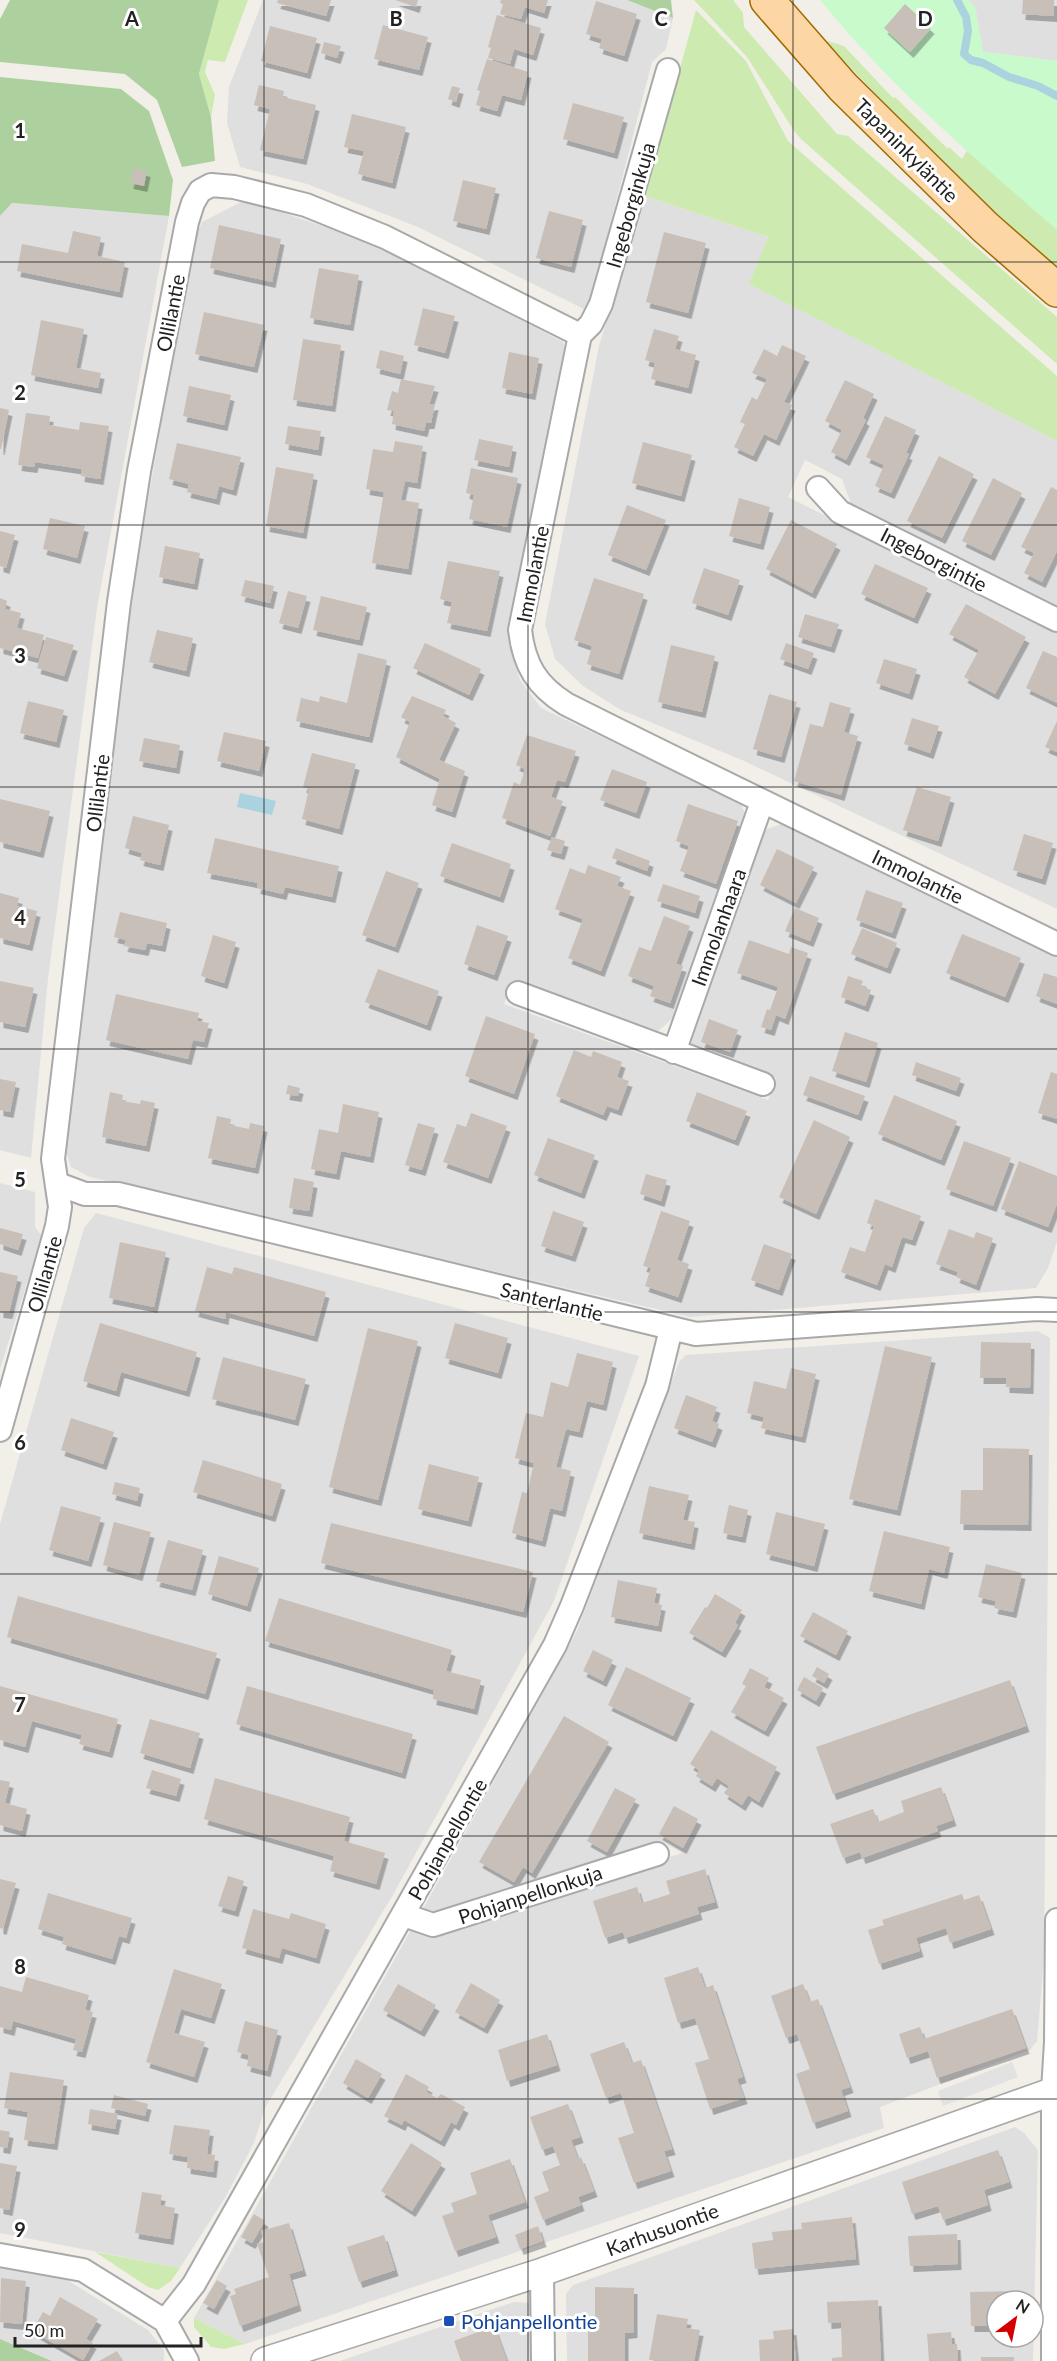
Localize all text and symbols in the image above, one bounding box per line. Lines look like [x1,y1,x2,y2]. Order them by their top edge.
text: A [124,6,139,30]
text: B [389,6,403,30]
text: C [654,6,668,30]
text: D [917,6,933,30]
street label: Tapaninkyläntie [850,93,964,207]
text: 1 [14,118,26,142]
street label: Ingeborginkuja [601,139,659,271]
street label: Ollilantie [151,272,189,354]
text: 2 [14,380,26,404]
street label: Ingeborgintie [877,522,991,596]
street label: Immolantie [511,523,553,625]
text: 3 [14,643,26,667]
street label: Ollilantie [80,753,114,833]
street label: Immolantie [869,844,967,908]
street label: Immolanhaara [686,865,750,989]
text: 4 [14,905,26,929]
text: 5 [14,1167,26,1191]
street label: Ollilantie [22,1233,66,1315]
street label: Santerlantie [498,1277,606,1325]
text: 6 [14,1430,26,1454]
text: 7 [14,1692,26,1716]
street label: Pohjanpellontie [403,1774,491,1904]
street label: Pohjanpellonkuja [455,1859,605,1929]
text: 8 [14,1954,26,1978]
street label: Karhusuontie [603,2198,721,2260]
text: 9 [14,2217,26,2241]
north arrow [985,2289,1045,2349]
text: N [1013,2295,1033,2317]
place label: Pohjanpellontie [461,2309,597,2333]
scale bar [15,2310,201,2348]
marker: Pohjanpellontie [442,2314,456,2328]
text: 50 m [24,2319,64,2341]

